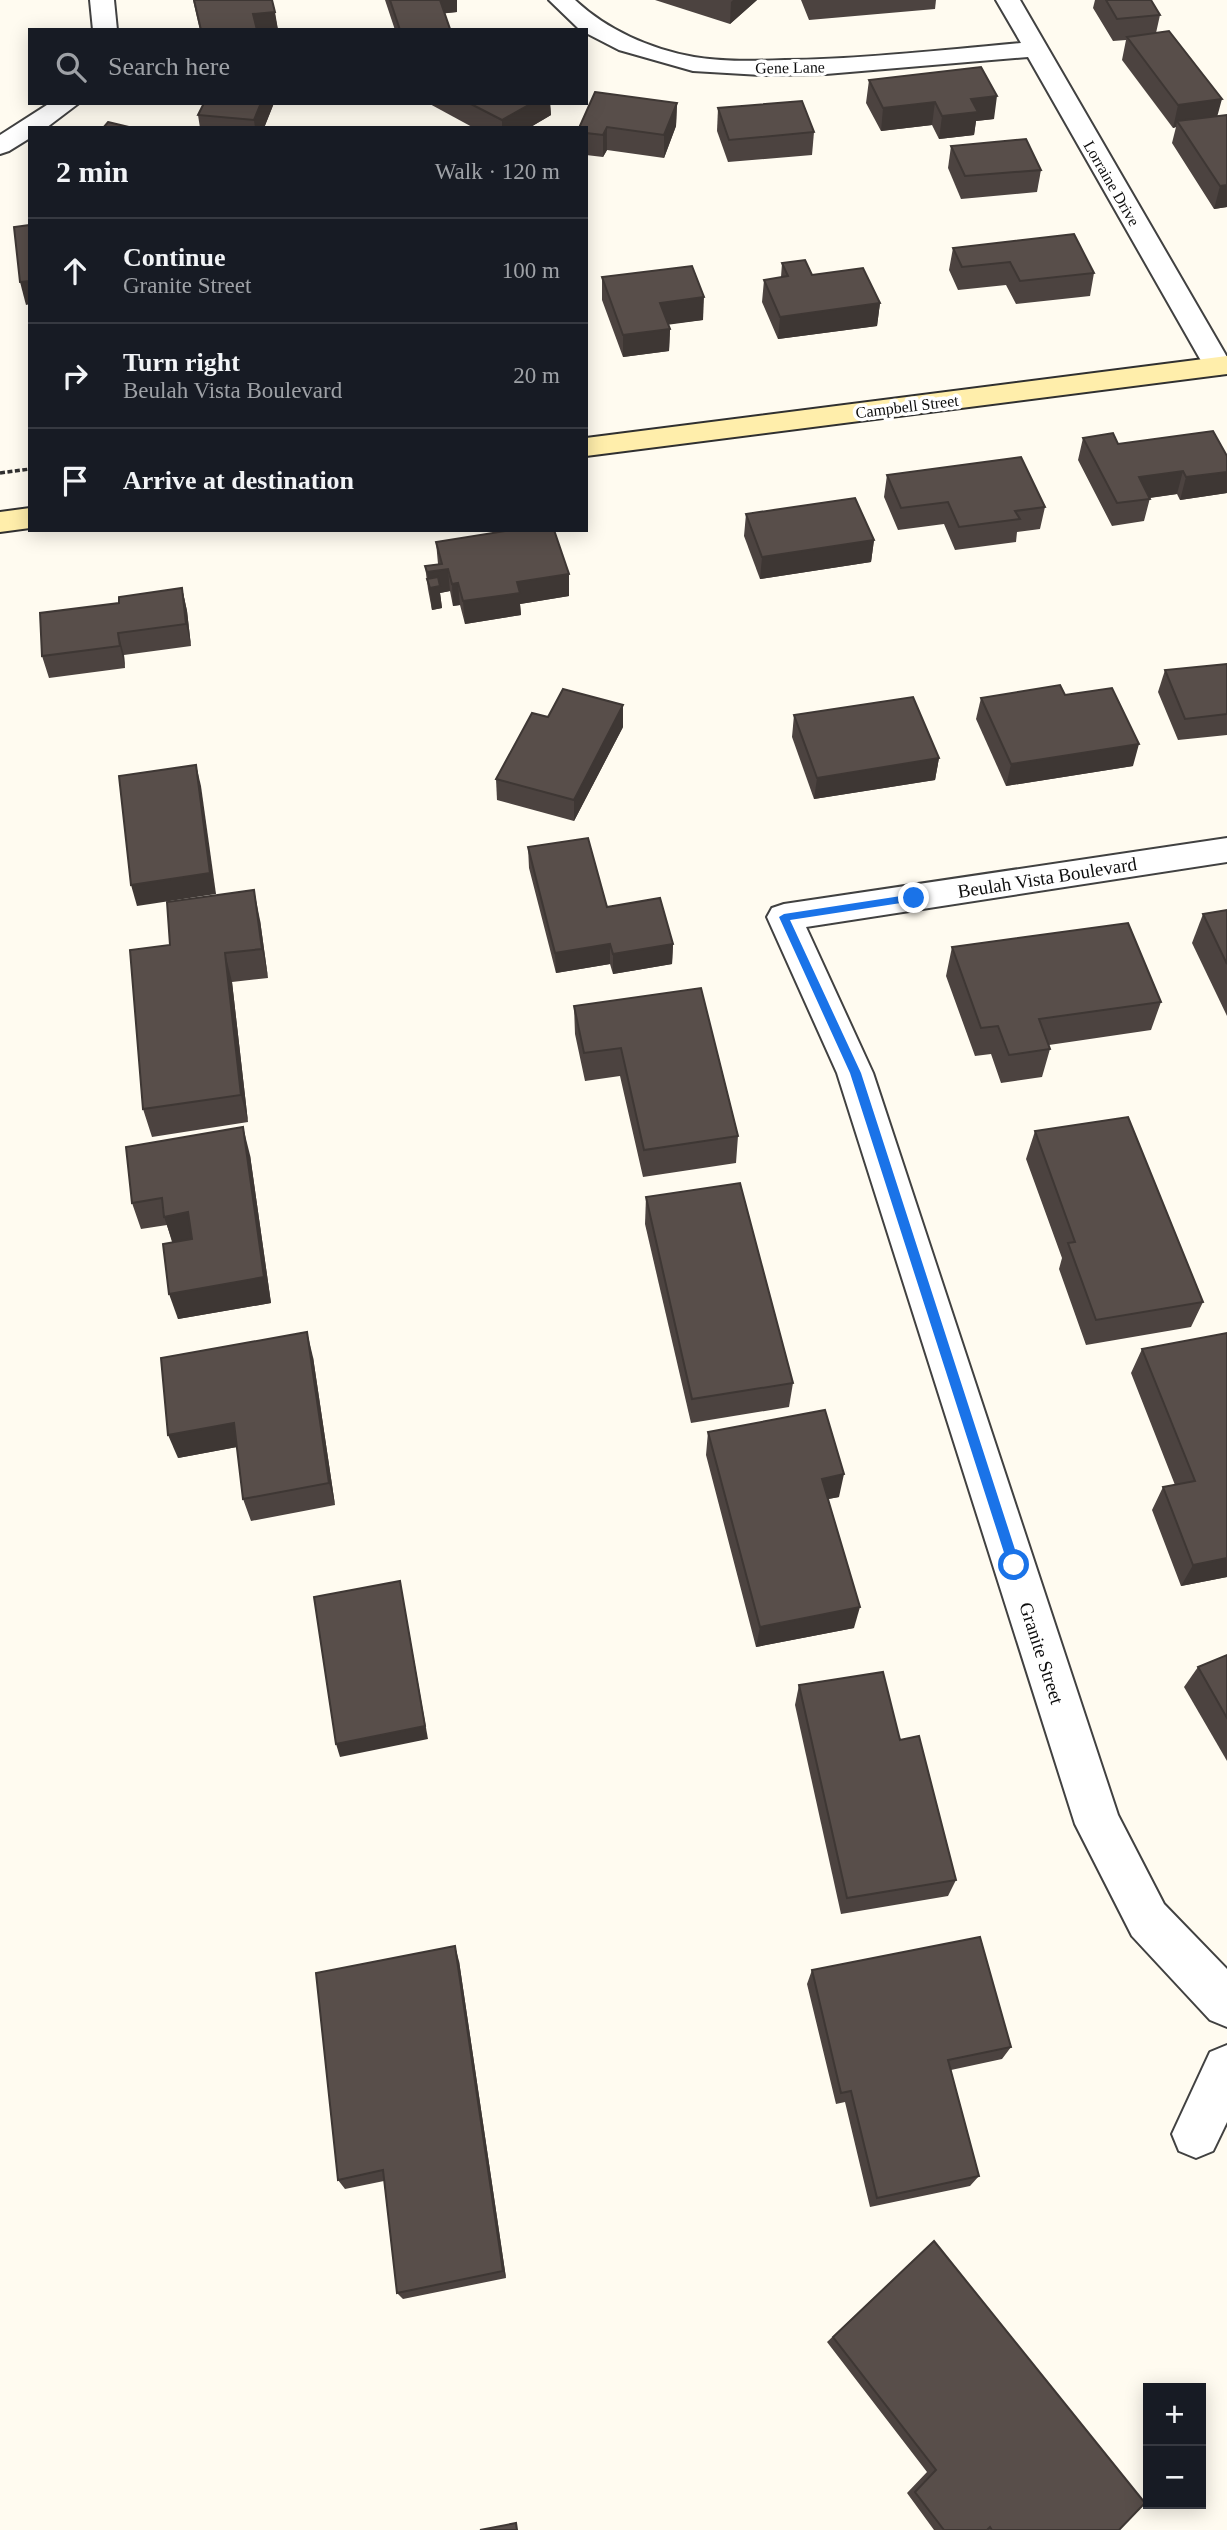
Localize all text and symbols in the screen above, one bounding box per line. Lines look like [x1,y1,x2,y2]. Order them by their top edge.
search box [28,28,588,105]
icon: search [52,48,90,86]
text: Search here [108,52,230,81]
street label: Gene Lane [755,58,825,77]
street label: Lorraine Drive [1080,138,1143,229]
text: 2 min [56,155,129,188]
text: Walk · 120 m [435,159,560,184]
text: Continue [123,243,226,272]
icon: ahead [56,252,94,290]
text: 100 m [502,258,560,283]
text: Granite Street [123,273,251,298]
text: Turn right [123,348,240,377]
icon: right [56,357,94,395]
text: 20 m [513,363,560,388]
text: Beulah Vista Boulevard [123,378,342,403]
street label: Campbell Street [855,392,960,422]
icon: arrive [56,462,94,500]
text: Arrive at destination [123,466,354,495]
street label: Beulah Vista Boulevard [956,853,1139,902]
route end [898,882,929,913]
route start [998,1549,1029,1580]
street label: Granite Street [1015,1599,1068,1708]
map controls [1143,2383,1206,2509]
button: + [1143,2383,1206,2446]
button: − [1143,2446,1206,2509]

